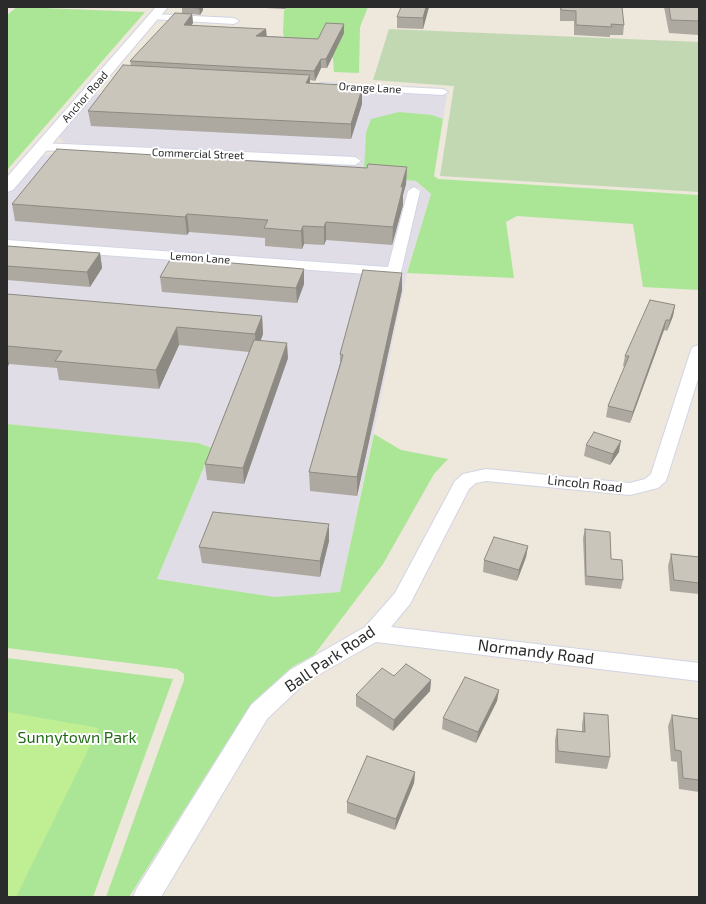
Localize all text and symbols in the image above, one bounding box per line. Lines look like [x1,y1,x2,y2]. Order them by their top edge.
street label: Anchor Road [59,69,111,125]
street label: Orange Lane [338,80,402,96]
street label: Commercial Street [152,146,244,162]
street label: Lemon Lane [169,249,231,267]
street label: Lincoln Road [547,472,623,496]
street label: Ball Park Road [281,622,379,696]
street label: Normandy Road [477,635,595,669]
park label: Sunnytown Park [17,728,137,748]

